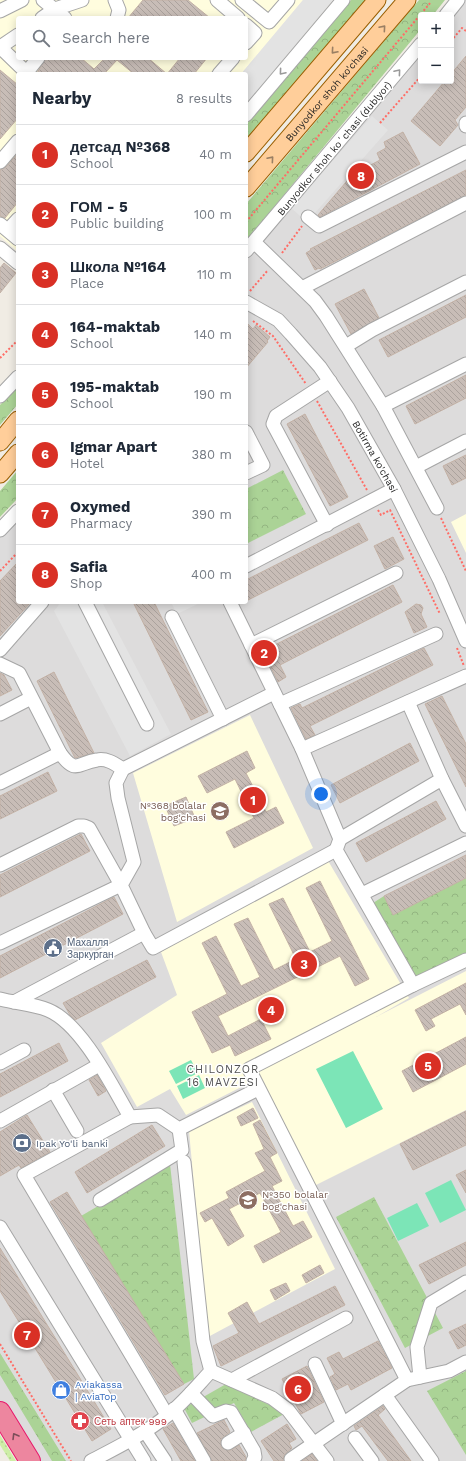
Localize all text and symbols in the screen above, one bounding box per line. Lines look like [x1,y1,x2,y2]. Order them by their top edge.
map controls [418,12,454,84]
button: + [418,12,454,48]
search box [16,16,248,60]
one-way arrow [378,25,385,32]
icon: search [30,27,52,49]
text: Search here [62,29,150,47]
street label: Bunyodkor shoh ko'chasi [284,45,371,144]
one-way arrow [331,46,338,54]
button: − [418,48,454,84]
one-way arrow [279,68,286,75]
one-way arrow [393,69,400,76]
street label: Bunyodkor shoh koʻchasi (dublyor) [275,79,394,217]
text: Nearby [32,88,91,108]
text: 8 results [176,91,232,106]
text: детсад №368 [70,138,171,156]
text: 1 [42,147,48,162]
text: 40 m [199,147,232,162]
text: School [70,156,113,171]
one-way arrow [267,156,274,163]
pin: 8 [348,161,374,191]
text: ГОМ - 5 [70,198,128,216]
text: 2 [41,207,49,222]
text: 100 m [194,207,232,222]
text: Public building [70,216,163,231]
text: Школа №164 [70,258,166,276]
text: 3 [41,267,49,282]
text: 110 m [197,267,232,282]
text: Place [70,276,104,291]
text: 164-maktab [70,318,160,336]
text: 4 [41,327,49,342]
text: 140 m [194,327,232,342]
text: School [70,336,113,351]
text: 195-maktab [70,378,159,396]
text: 5 [41,387,49,402]
text: 190 m [194,387,232,402]
text: School [70,396,113,411]
street label: Botirma ko'chasi [350,419,400,494]
text: Igmar Apart [70,438,157,456]
text: 6 [41,447,49,462]
text: 380 m [192,447,232,462]
text: Hotel [70,456,104,471]
text: Oxymed [70,498,130,516]
text: 7 [41,507,49,522]
text: 390 m [191,507,232,522]
text: Pharmacy [70,516,132,531]
text: Safia [70,558,108,576]
text: 8 [41,567,49,582]
text: 400 m [191,567,232,582]
text: Shop [70,576,102,591]
pin: 2 [251,638,277,668]
your location [311,784,331,804]
pin: 1 [240,785,266,815]
place label: №368 bolalar bog'chasi [140,800,206,823]
school or university icon: №368 bolalar bog'chasi [209,800,231,822]
public building icon: Махалля Заркурган [42,937,64,959]
place label: Махалля Заркурган [67,937,114,960]
pin: 3 [291,949,317,979]
pin: 4 [258,995,284,1025]
pin: 5 [415,1051,441,1081]
district label: CHILONZOR 16 MAVZESI [187,1063,259,1089]
bank icon: Ipak Yo'li banki [11,1132,33,1154]
place label: Ipak Yo'li banki [36,1138,108,1149]
school or university icon: №350 bolalar bog'chasi [237,1189,259,1211]
place label: №350 bolalar bog'chasi [262,1189,328,1212]
pin: 7 [14,1320,40,1350]
pin: 6 [285,1374,311,1404]
shop icon: Aviakassa | AviaTop [50,1379,72,1401]
place label: Aviakassa | AviaTop [75,1379,123,1402]
pharmacy icon: Сеть аптек 999 [69,1410,91,1432]
place label: Сеть аптек 999 [94,1416,167,1427]
one-way arrow [12,1433,20,1440]

